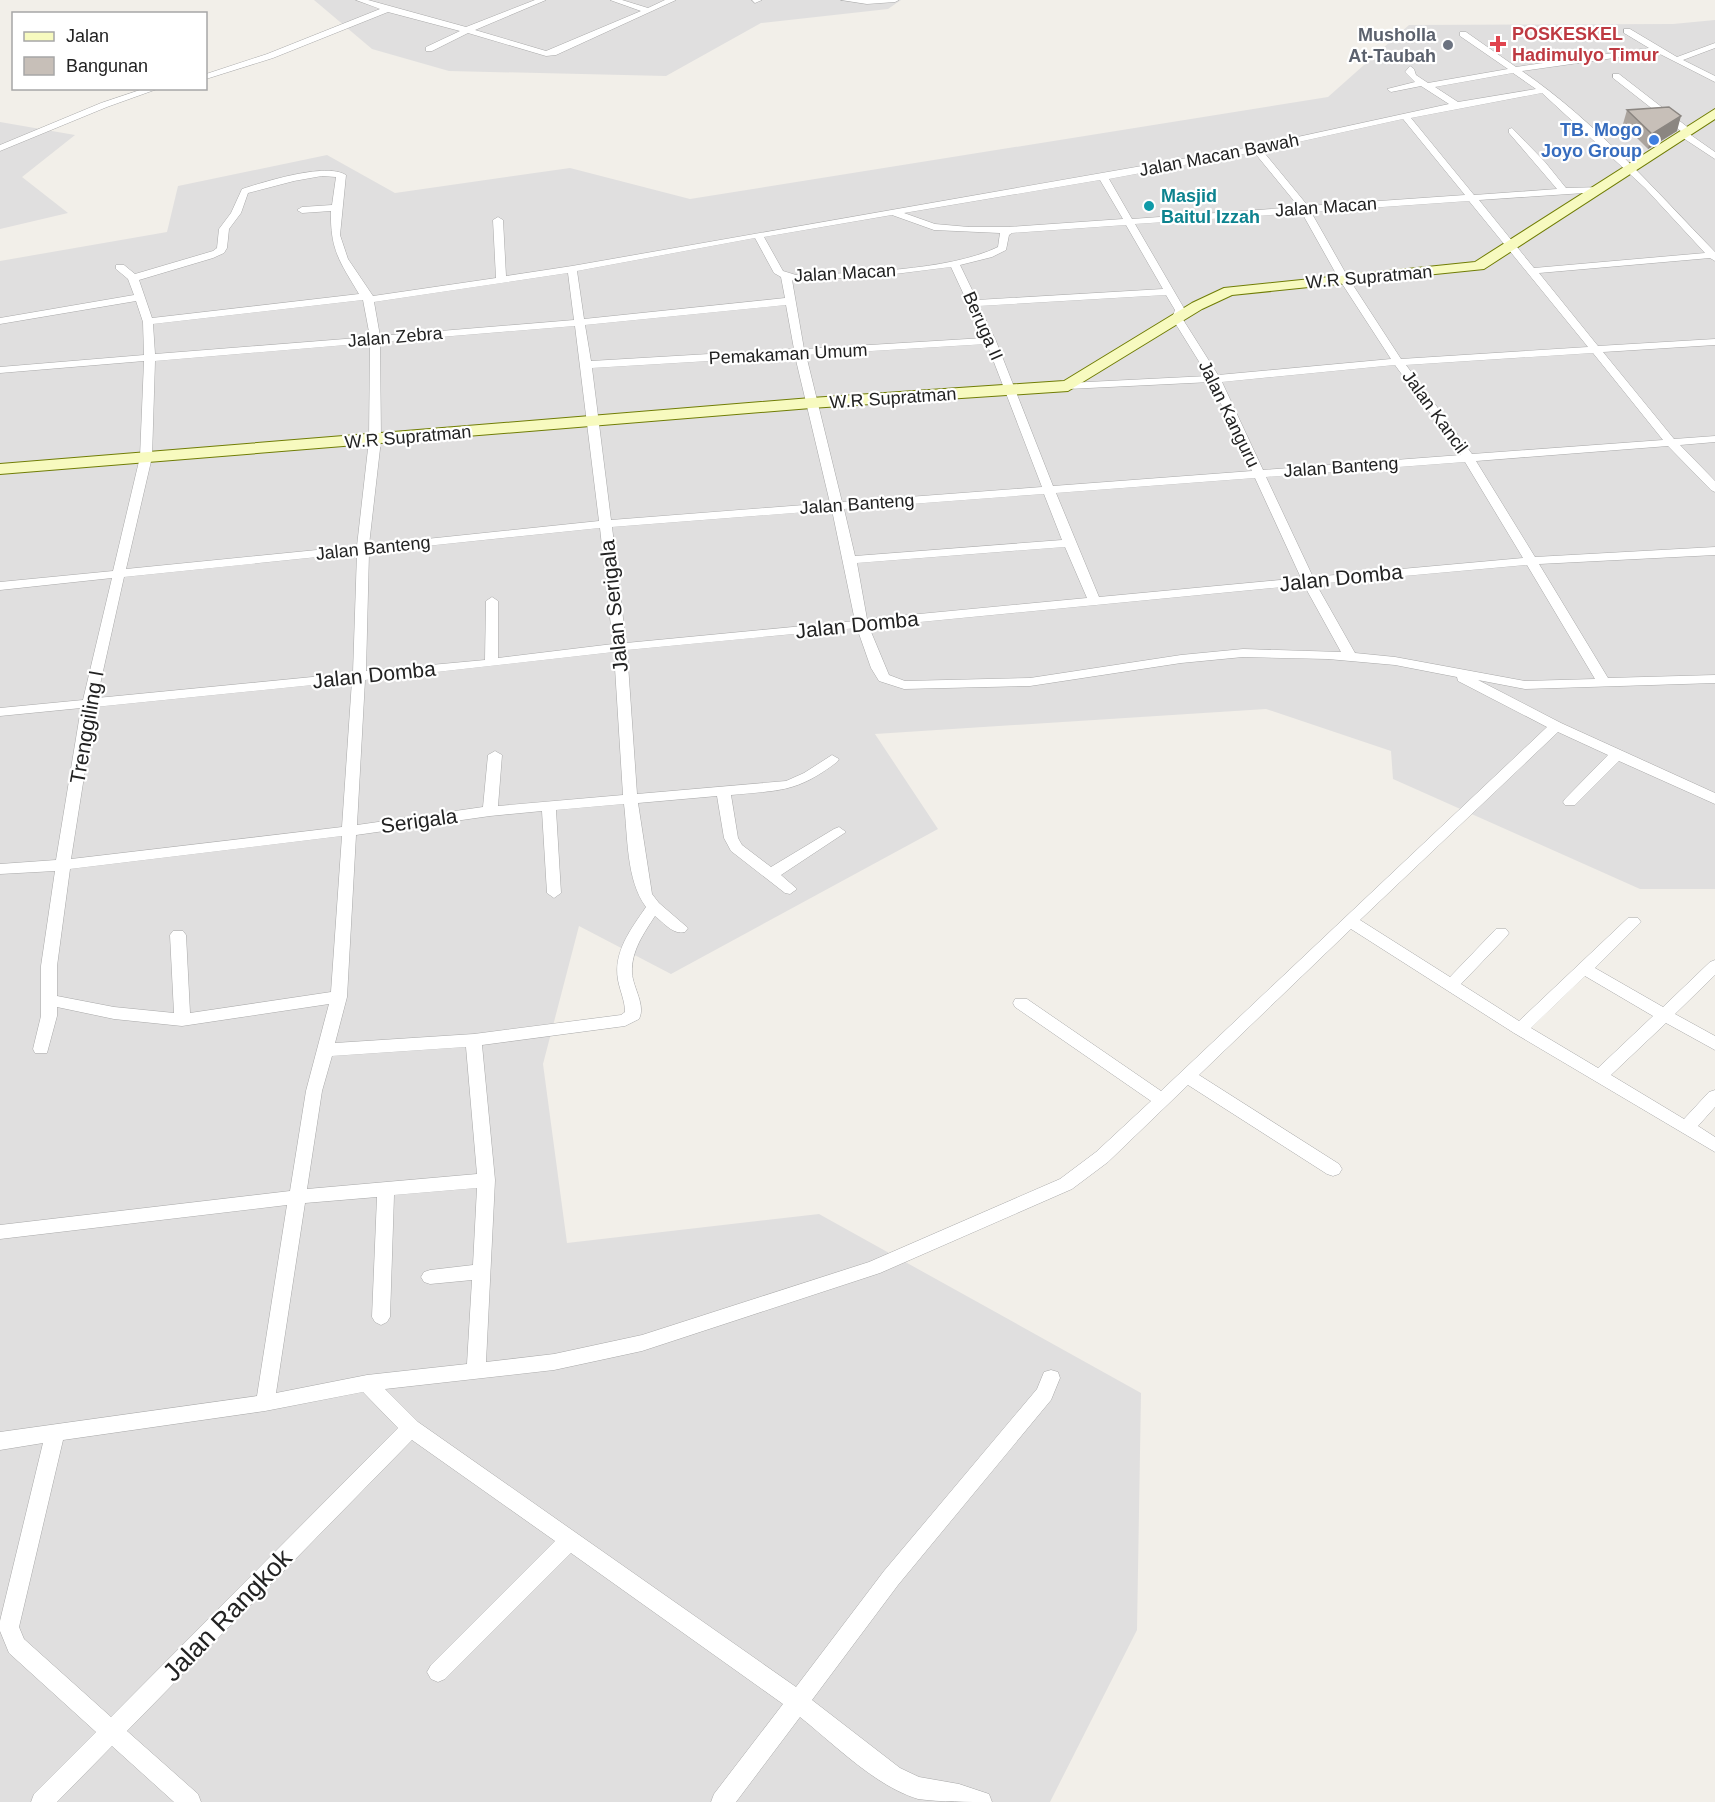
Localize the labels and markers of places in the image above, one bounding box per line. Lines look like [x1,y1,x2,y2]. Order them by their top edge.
place label: POSKESKEL Hadimulyo Timur [1512,24,1659,65]
place label: Musholla At-Taubah [1348,25,1437,66]
marker: POSKESKEL Hadimulyo Timur [1489,35,1507,53]
marker: Musholla At-Taubah [1441,38,1455,52]
place label: TB. Mogo Joyo Group [1541,120,1642,161]
marker: TB. Mogo Joyo Group [1647,133,1661,147]
place label: Masjid Baitul Izzah [1161,186,1260,227]
marker: Masjid Baitul Izzah [1142,199,1156,213]

